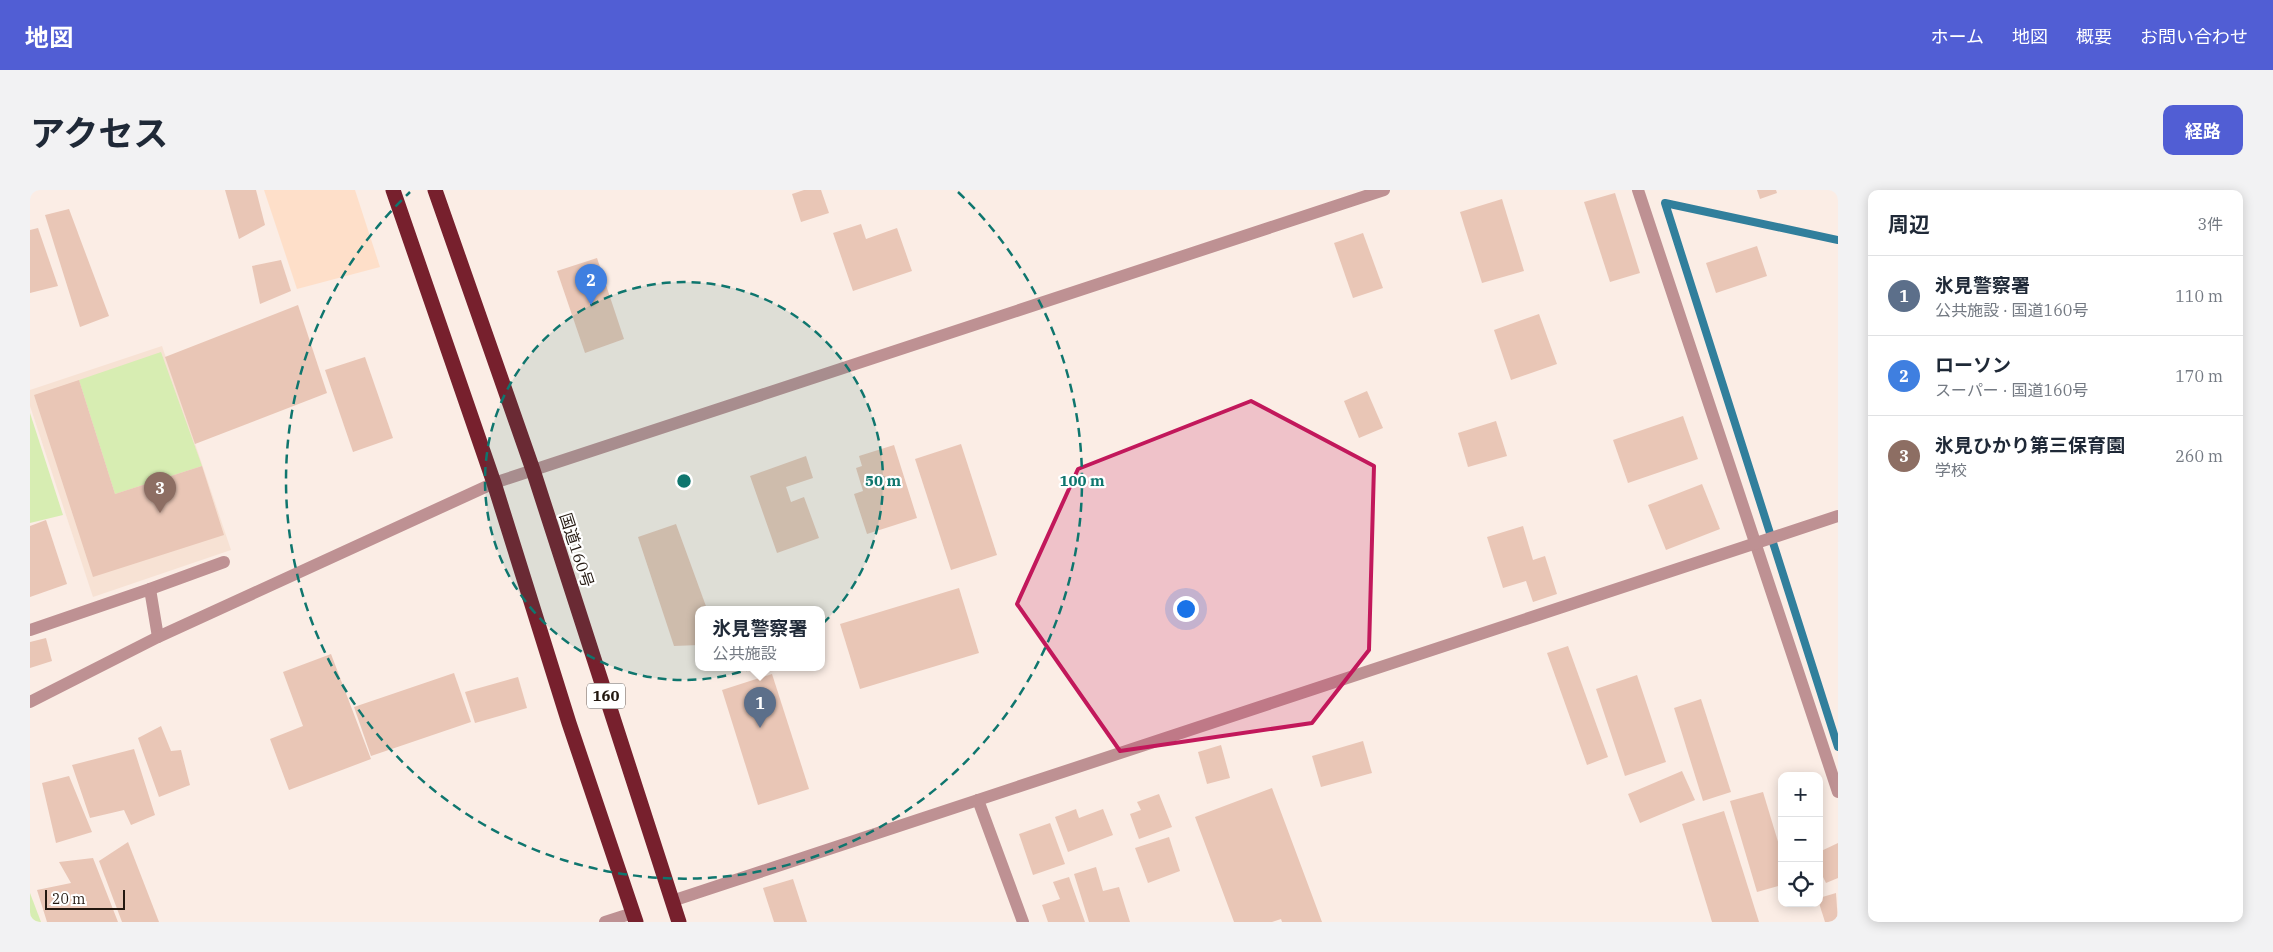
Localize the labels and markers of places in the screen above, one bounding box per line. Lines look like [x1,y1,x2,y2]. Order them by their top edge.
pin: 2 [575,264,607,305]
pin: 3 [144,472,176,513]
centre of rings [675,472,693,490]
pin: 1 [744,687,776,728]

